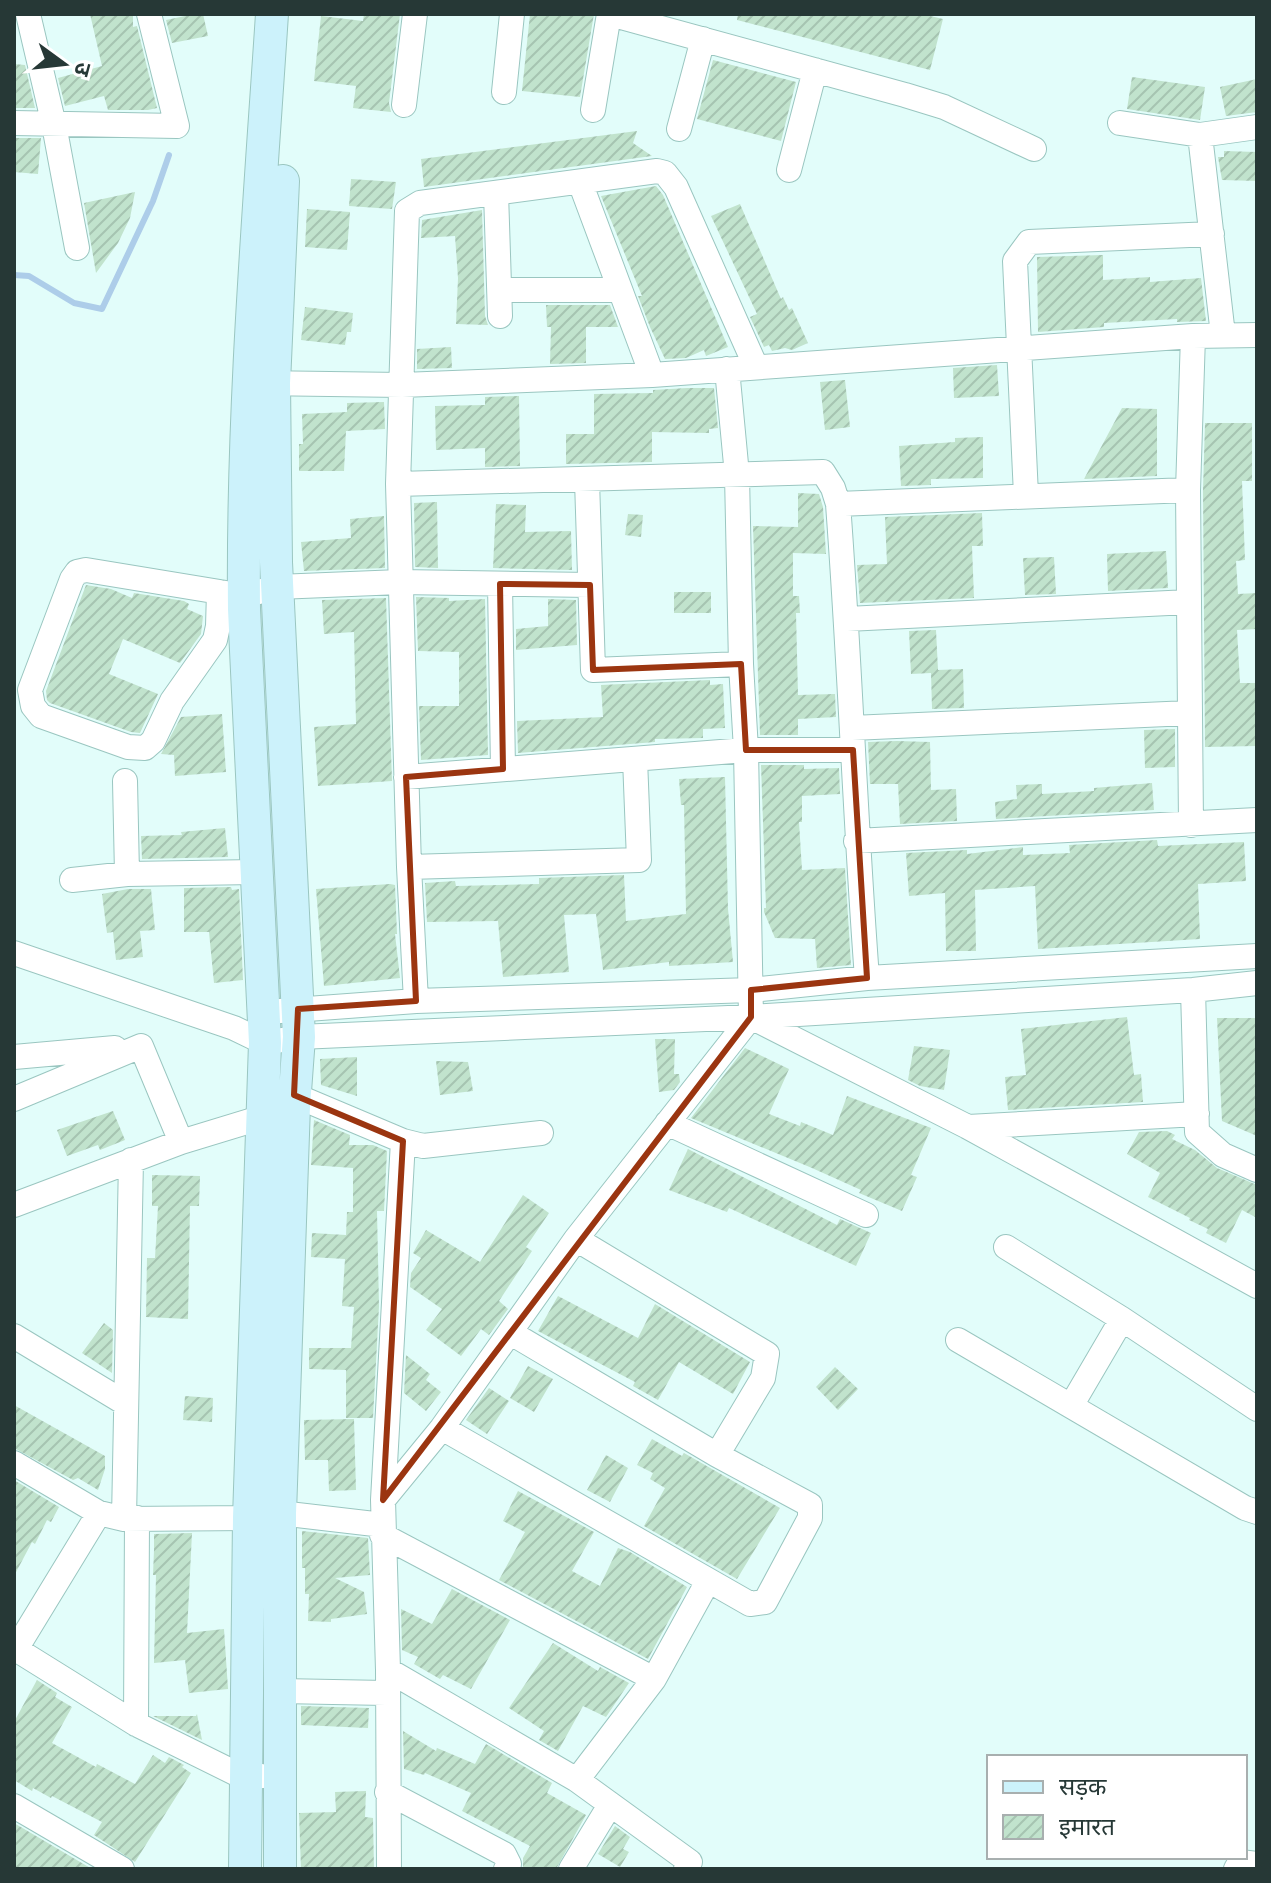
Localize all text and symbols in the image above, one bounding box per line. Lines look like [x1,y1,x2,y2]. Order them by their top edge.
north arrow [24,24,104,104]
text: उ [69,60,99,80]
legend [987,1755,1247,1859]
text: सड़क [1059,1771,1107,1800]
text: इमारत [1059,1811,1116,1840]

